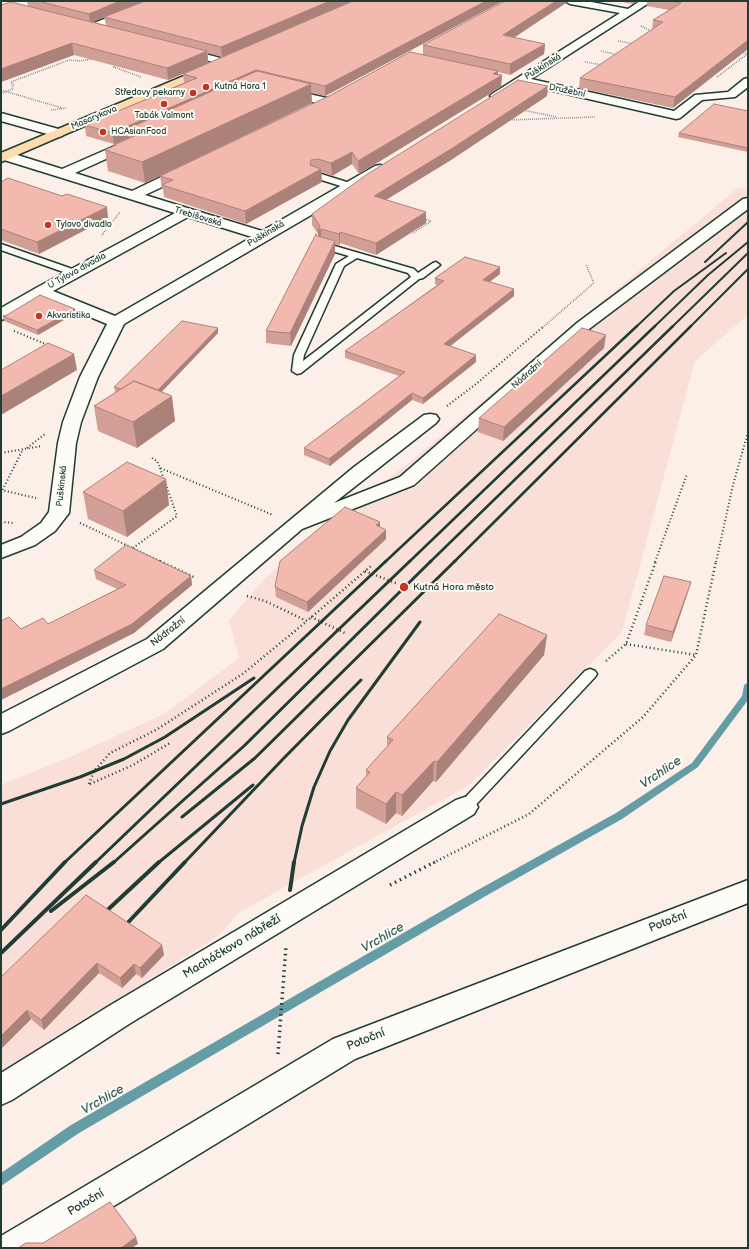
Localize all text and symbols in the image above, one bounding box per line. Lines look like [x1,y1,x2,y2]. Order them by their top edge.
street label: Puškinská [523,52,563,82]
marker: Kutná Hora 1 [201,82,211,92]
place label: Kutná Hora 1 [214,82,266,92]
street label: Družební [548,82,586,100]
place label: Středovy pekarny [115,88,185,98]
marker: Středovy pekarny [188,88,198,98]
marker: Tabák Valmont [159,99,169,109]
street label: Masarykova [69,103,119,133]
place label: Tabák Valmont [135,111,193,121]
marker: HCAsianFood [98,127,108,137]
place label: HCAsianFood [111,127,166,137]
street label: Trebišovská [173,205,223,229]
street label: Puškinská [246,219,286,249]
marker: Tylovo divadlo [43,220,53,230]
place label: Tylovo divadlo [56,220,112,230]
street label: U Tylova divadla [46,251,108,291]
marker: Akvaristika [34,311,44,321]
place label: Akvaristika [47,311,90,321]
street label: Nádražní [510,359,544,391]
street label: Puškinská [54,465,70,507]
marker: Kutná Hora město [398,581,410,593]
place label: Kutná Hora město [413,581,494,593]
street label: Nádražní [148,615,188,649]
water label: Vrchlice [637,753,685,793]
street label: Potoční [647,908,689,936]
street label: Macháčkovo nábřeží [180,912,284,982]
water label: Vrchlice [359,920,407,956]
street label: Potoční [345,1026,387,1054]
water label: Vrchlice [79,1082,127,1118]
street label: Potoční [65,1187,107,1219]

